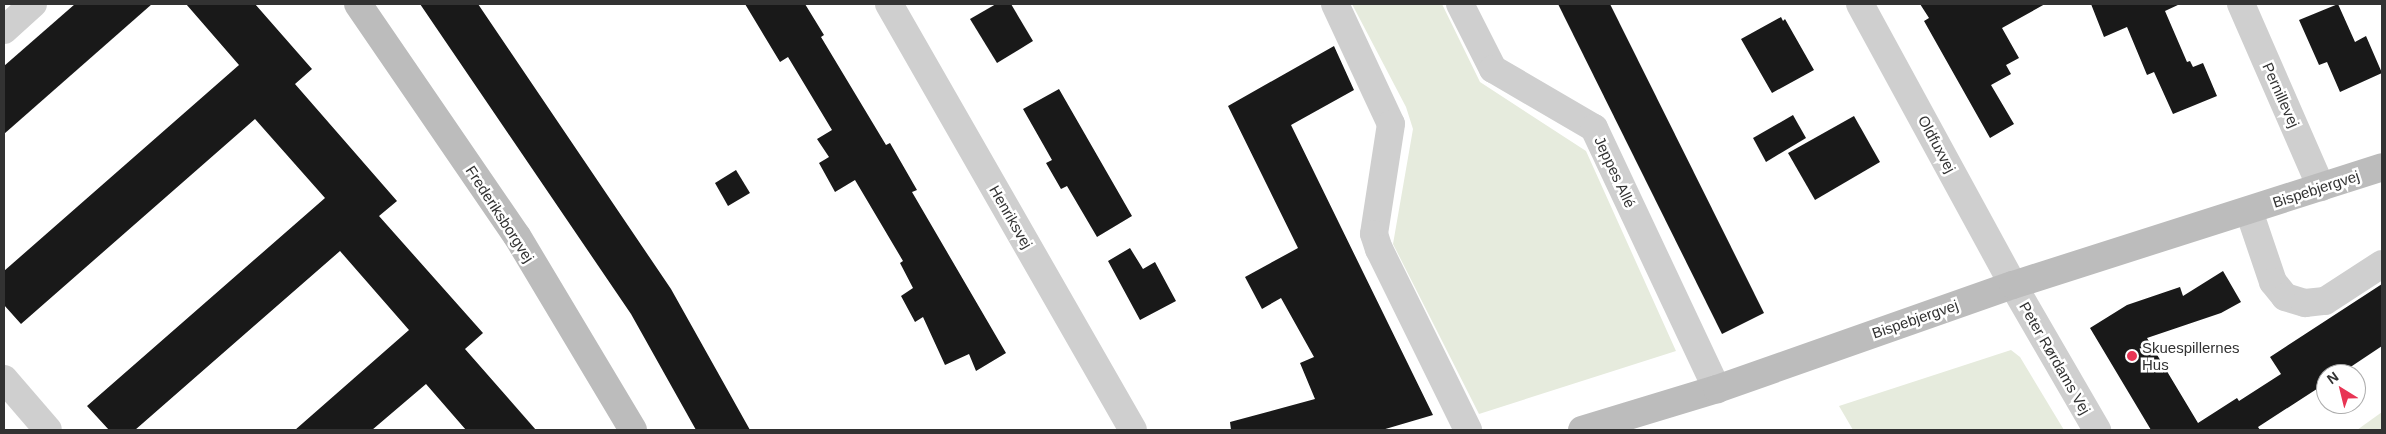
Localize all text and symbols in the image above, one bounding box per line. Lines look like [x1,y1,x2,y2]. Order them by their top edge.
street label: Pernillevej [2259,60,2303,130]
street label: Oldfuxvej [1914,112,1960,176]
street label: Jeppes Allé [1590,133,1640,211]
street label: Frederiksborgvej [462,162,538,266]
street label: Bispebjergvej [2270,167,2362,211]
street label: Henriksvej [986,182,1036,252]
street label: Bispebjergvej [1869,296,1961,342]
street label: Peter Rørdams Vej [2016,299,2094,417]
place label: Skuespillernes Hus [2142,338,2240,373]
marker: Skuespillernes Hus [2126,350,2138,362]
north arrow [2316,364,2366,414]
text: N [2324,368,2342,387]

